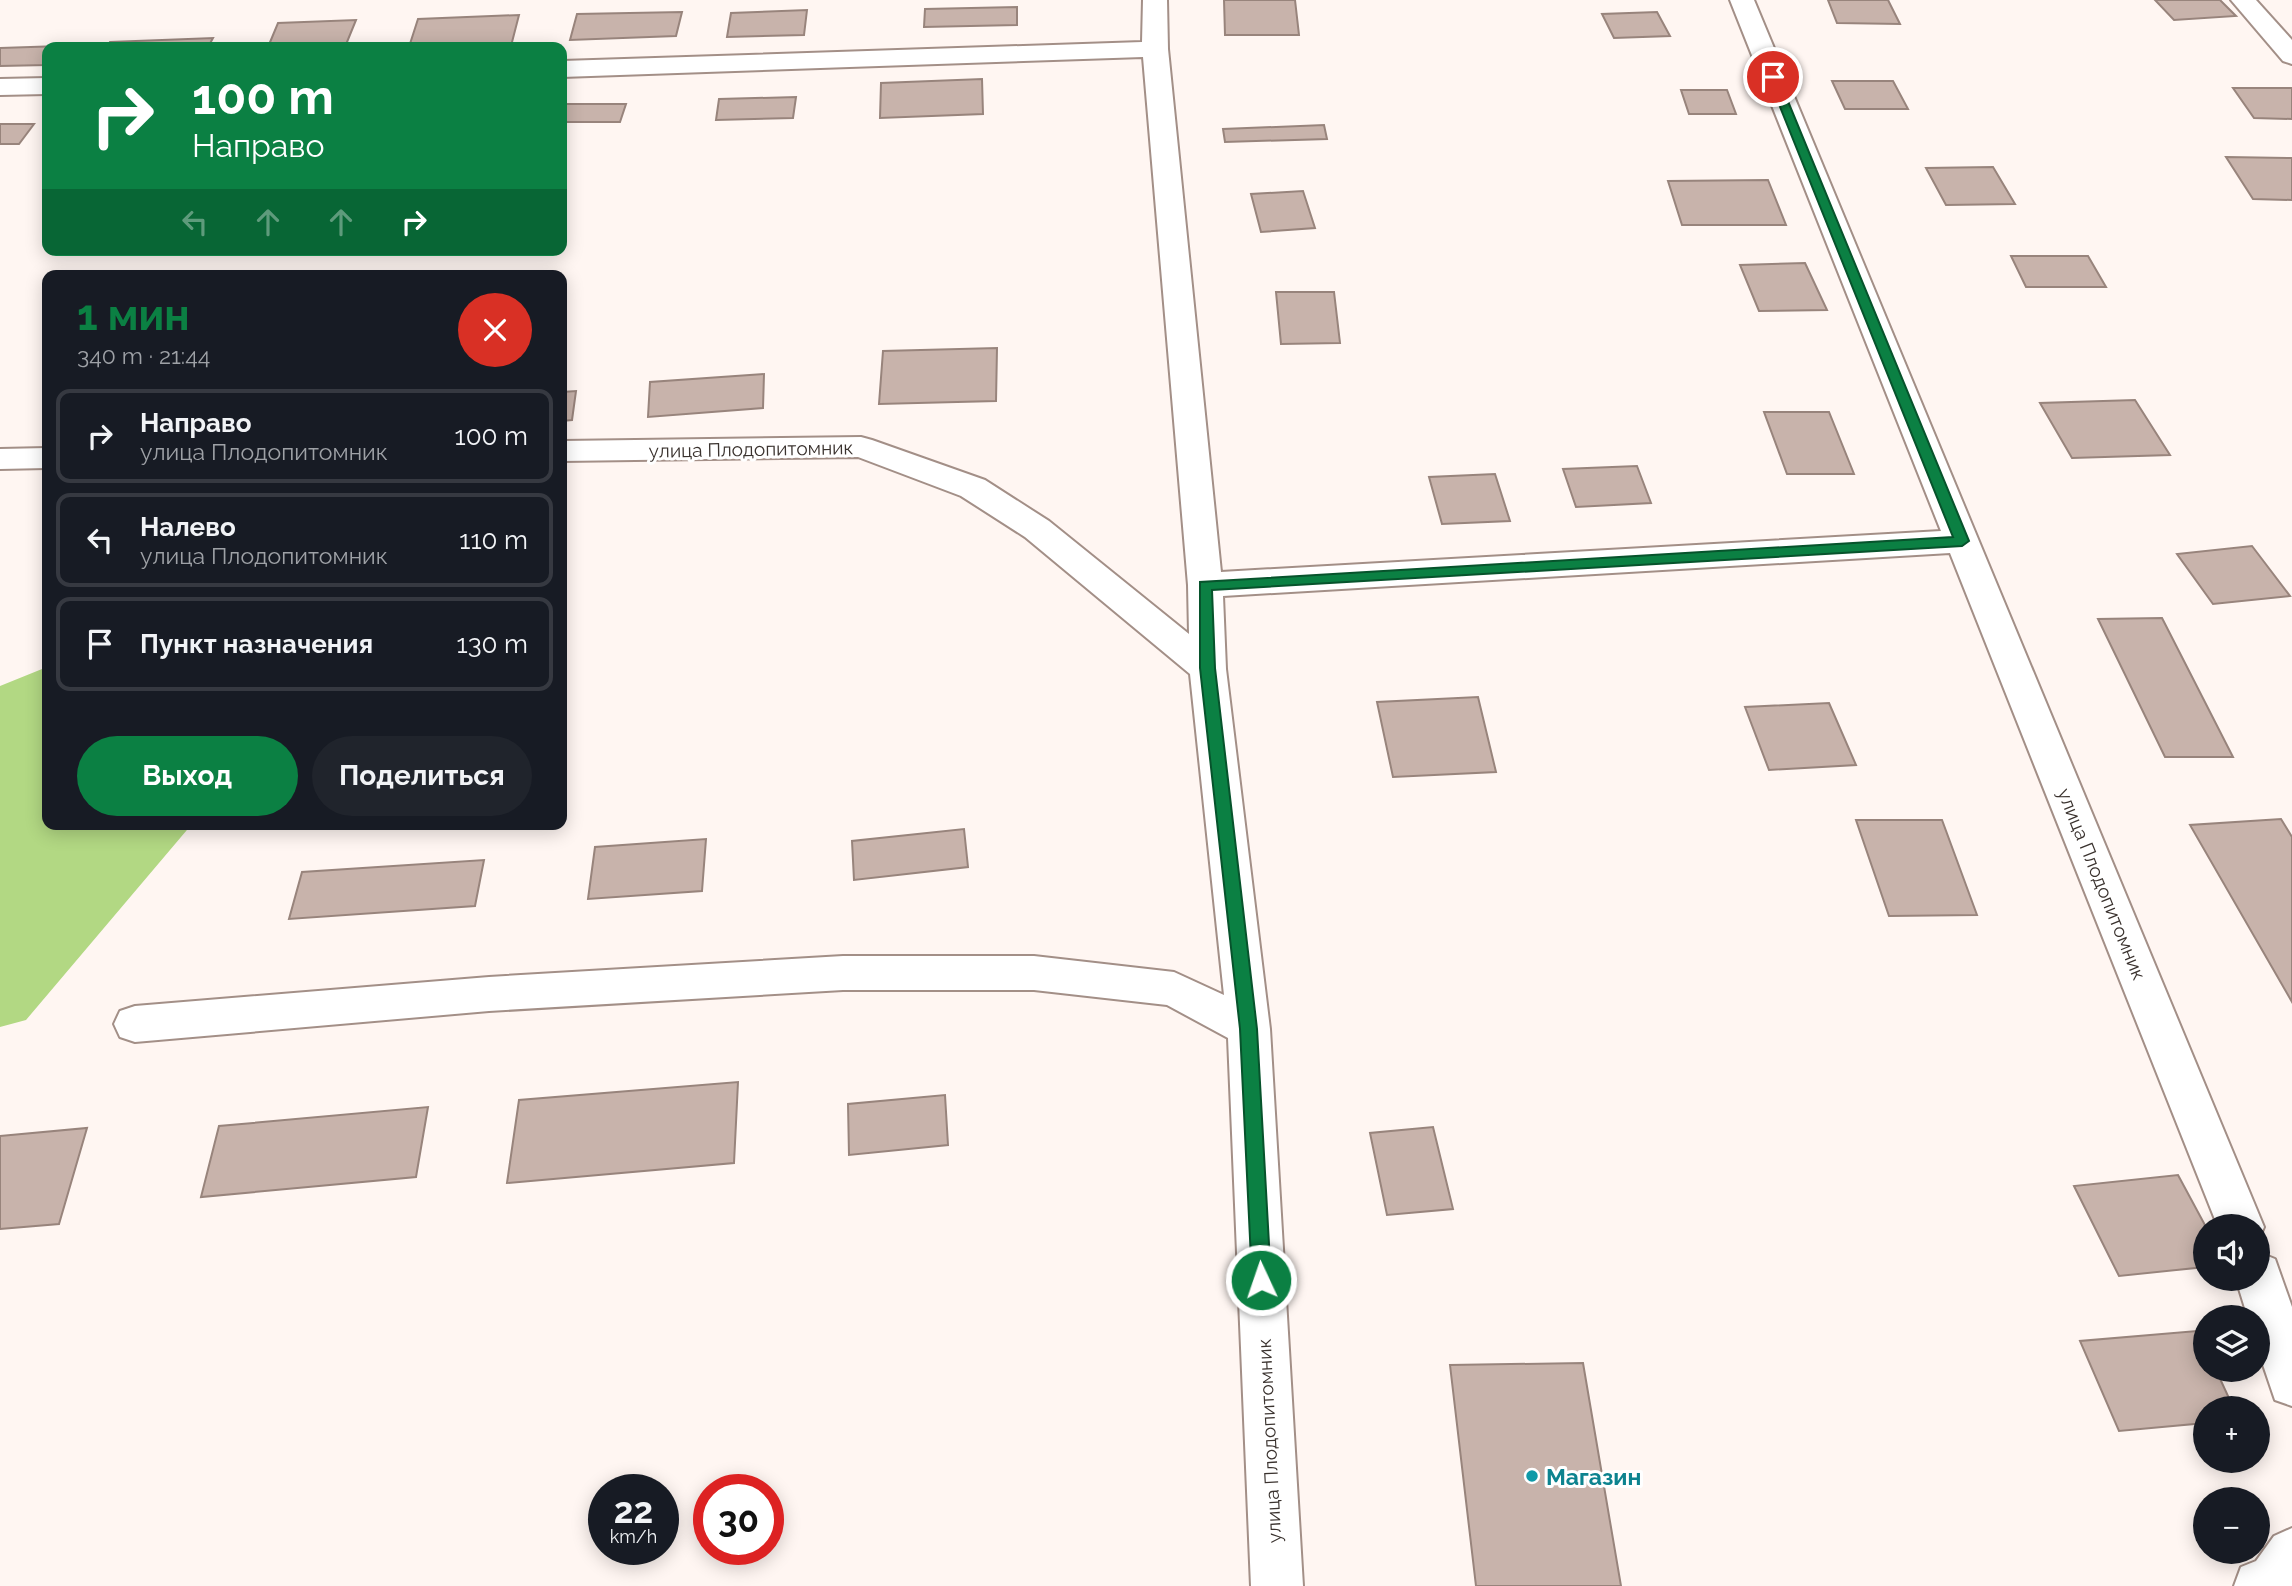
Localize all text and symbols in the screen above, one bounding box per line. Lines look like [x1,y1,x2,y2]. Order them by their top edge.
pin [1743,47,1803,107]
icon: arrive [1754,58,1792,96]
text: 100 m [192,68,334,125]
icon: right [77,70,168,161]
text: Направо [192,127,324,164]
icon: left [176,203,214,241]
icon: ahead [249,203,287,241]
icon: ahead [322,203,360,241]
icon: right [395,203,433,241]
text: 1 мин [77,291,190,340]
button: close [458,293,532,367]
text: 340 m · 21:44 [77,342,210,369]
text: Направо [140,408,251,438]
icon: right [81,417,119,455]
text: 100 m [455,421,528,451]
street label: улица Плодопитомник [649,436,854,462]
text: улица Плодопитомник [140,438,388,465]
text: Налево [140,512,236,542]
icon: left [81,521,119,559]
text: 110 m [459,525,528,555]
text: улица Плодопитомник [140,542,388,569]
icon: arrive [81,625,119,663]
text: Пункт назначения [140,629,373,659]
text: 130 m [457,629,528,659]
button: Выход [77,736,298,816]
button: Поделиться [312,736,532,816]
street label: улица Плодопитомник [2053,785,2151,983]
map controls [2193,1214,2270,1564]
button: sound [2193,1214,2270,1291]
position arrow [1224,1243,1298,1317]
button: layers [2193,1305,2270,1382]
street label: улица Плодопитомник [1253,1338,1285,1544]
button: + [2193,1396,2270,1473]
place label: Магазин [1546,1463,1641,1490]
marker: Магазин [1524,1468,1540,1484]
speed limit sign: 30 [693,1474,784,1565]
button: − [2193,1487,2270,1564]
text: 22 [614,1490,653,1531]
text: km/h [610,1526,657,1547]

